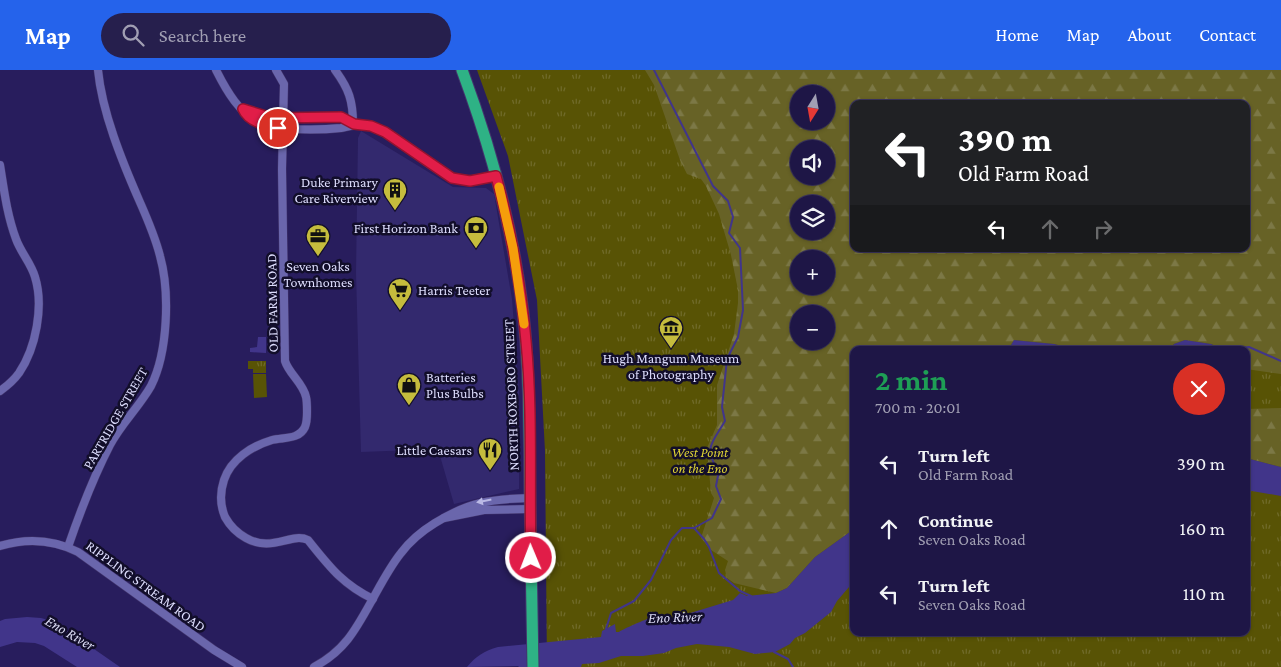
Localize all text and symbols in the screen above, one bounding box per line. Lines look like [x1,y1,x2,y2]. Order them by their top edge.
search box [101,13,451,58]
icon: search [119,21,147,49]
text: Map [25,22,71,49]
text: Search here [159,25,246,46]
text: Home [996,25,1039,45]
text: Map [1067,25,1099,45]
text: About [1127,25,1171,45]
text: Contact [1199,25,1256,45]
north arrow [790,85,835,130]
map controls [790,85,835,350]
pin [257,107,299,149]
icon: arrive [264,114,292,142]
icon: left [875,120,940,185]
text: 390 m [958,120,1052,159]
button: sound [790,140,835,185]
text: Old Farm Road [958,161,1089,186]
place label: Duke Primary Care Riverview [294,174,379,206]
building icon: Duke Primary Care Riverview [382,177,408,211]
button: layers [790,195,835,240]
bank icon: First Horizon Bank [463,215,489,249]
icon: left [983,215,1011,243]
icon: ahead [1036,215,1064,243]
icon: right [1089,215,1117,243]
place label: First Horizon Bank [354,220,458,236]
office icon: Seven Oaks Townhomes [305,223,331,257]
button: + [790,250,835,295]
street label: OLD FARM ROAD [263,253,281,353]
place label: Seven Oaks Townhomes [283,258,353,290]
supermarket icon: Harris Teeter [387,277,413,311]
place label: Harris Teeter [418,282,490,298]
button: − [790,305,835,350]
museum icon: Hugh Mangum Museum of Photography [658,315,684,349]
street label: NORTH ROXBORO STREET [500,319,522,471]
place label: Hugh Mangum Museum of Photography [603,350,739,382]
text: 2 min [875,363,947,396]
button: close [1173,363,1225,415]
street label: PARTRIDGE STREET [79,364,151,472]
place label: Batteries Plus Bulbs [426,369,484,401]
shop icon: Batteries Plus Bulbs [396,372,422,406]
text: 700 m · 20:01 [875,399,961,416]
restaurant icon: Little Caesars [477,437,503,471]
place label: Little Caesars [396,442,472,458]
park label: West Point on the Eno [672,444,729,476]
text: Turn left [918,445,990,466]
icon: left [875,450,903,478]
text: 390 m [1177,453,1225,474]
text: Old Farm Road [918,466,1013,483]
one-way arrow [476,498,492,506]
text: Continue [918,510,993,531]
icon: ahead [875,515,903,543]
text: 160 m [1179,518,1225,539]
position arrow [504,531,556,583]
text: Seven Oaks Road [918,531,1026,548]
street label: RIPPLING STREAM ROAD [83,537,209,635]
text: Turn left [918,575,990,596]
icon: left [875,580,903,608]
text: 110 m [1183,583,1225,604]
text: Seven Oaks Road [918,596,1026,613]
water label: Eno River [648,608,703,626]
water label: Eno River [43,613,98,654]

